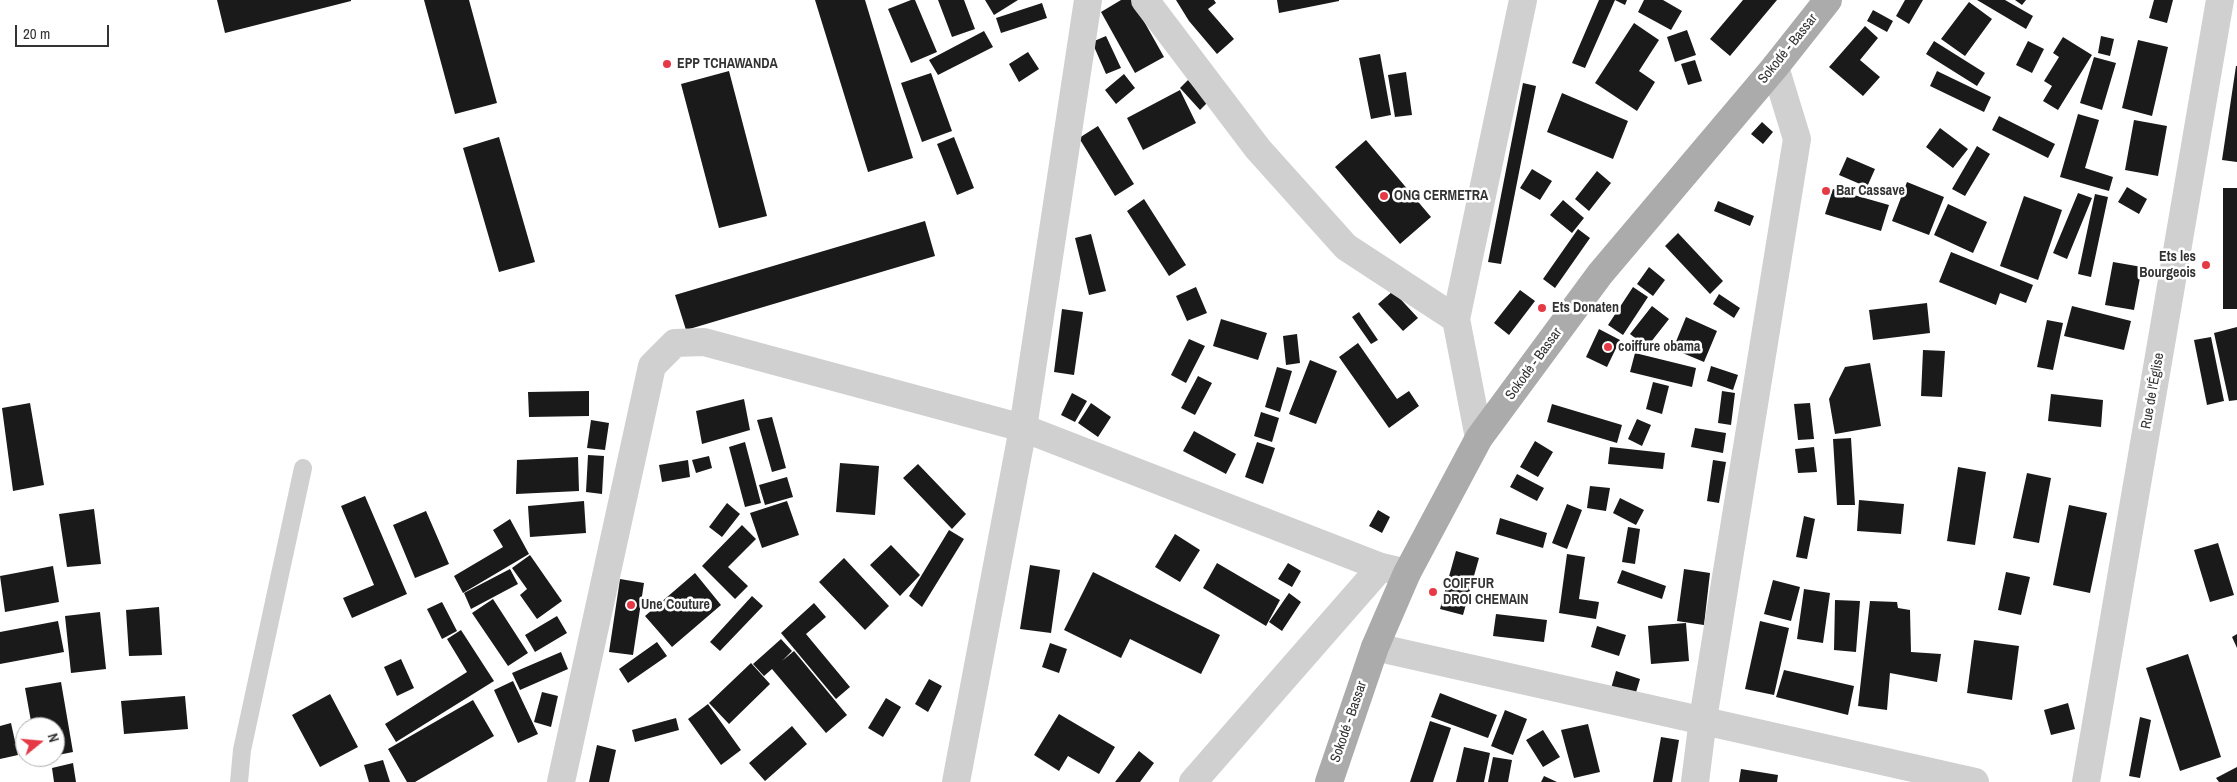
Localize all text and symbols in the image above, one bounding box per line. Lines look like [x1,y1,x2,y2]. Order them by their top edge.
street label: Sokodé - Bassar [1755,11,1821,87]
scale bar [18,15,111,47]
text: 20 m [23,23,50,44]
place label: EPP TCHAWANDA [677,56,778,72]
marker: EPP TCHAWANDA [661,58,673,70]
place label: Bar Cassave [1836,183,1905,199]
marker: Bar Cassave [1820,185,1832,197]
place label: ONG CERMETRA [1394,188,1488,204]
marker: ONG CERMETRA [1378,190,1390,202]
place label: Ets les Bourgeois [2139,249,2196,282]
marker: Ets les Bourgeois [2200,259,2212,271]
place label: Ets Donaten [1552,300,1619,316]
marker: Ets Donaten [1536,302,1548,314]
street label: Sokodé - Bassar [1502,325,1566,403]
place label: coiffure obama [1618,339,1700,355]
marker: coiffure obama [1602,341,1614,353]
street label: Rue de l'Église [2138,352,2168,430]
place label: COIFFUR DROI CHEMAIN [1443,576,1528,608]
marker: COIFFUR DROI CHEMAIN [1427,586,1439,598]
place label: Une Couture [641,597,710,613]
marker: Une Couture [625,599,637,611]
street label: Sokodé - Bassar [1327,679,1371,765]
north arrow [15,717,65,767]
text: N [44,731,63,744]

